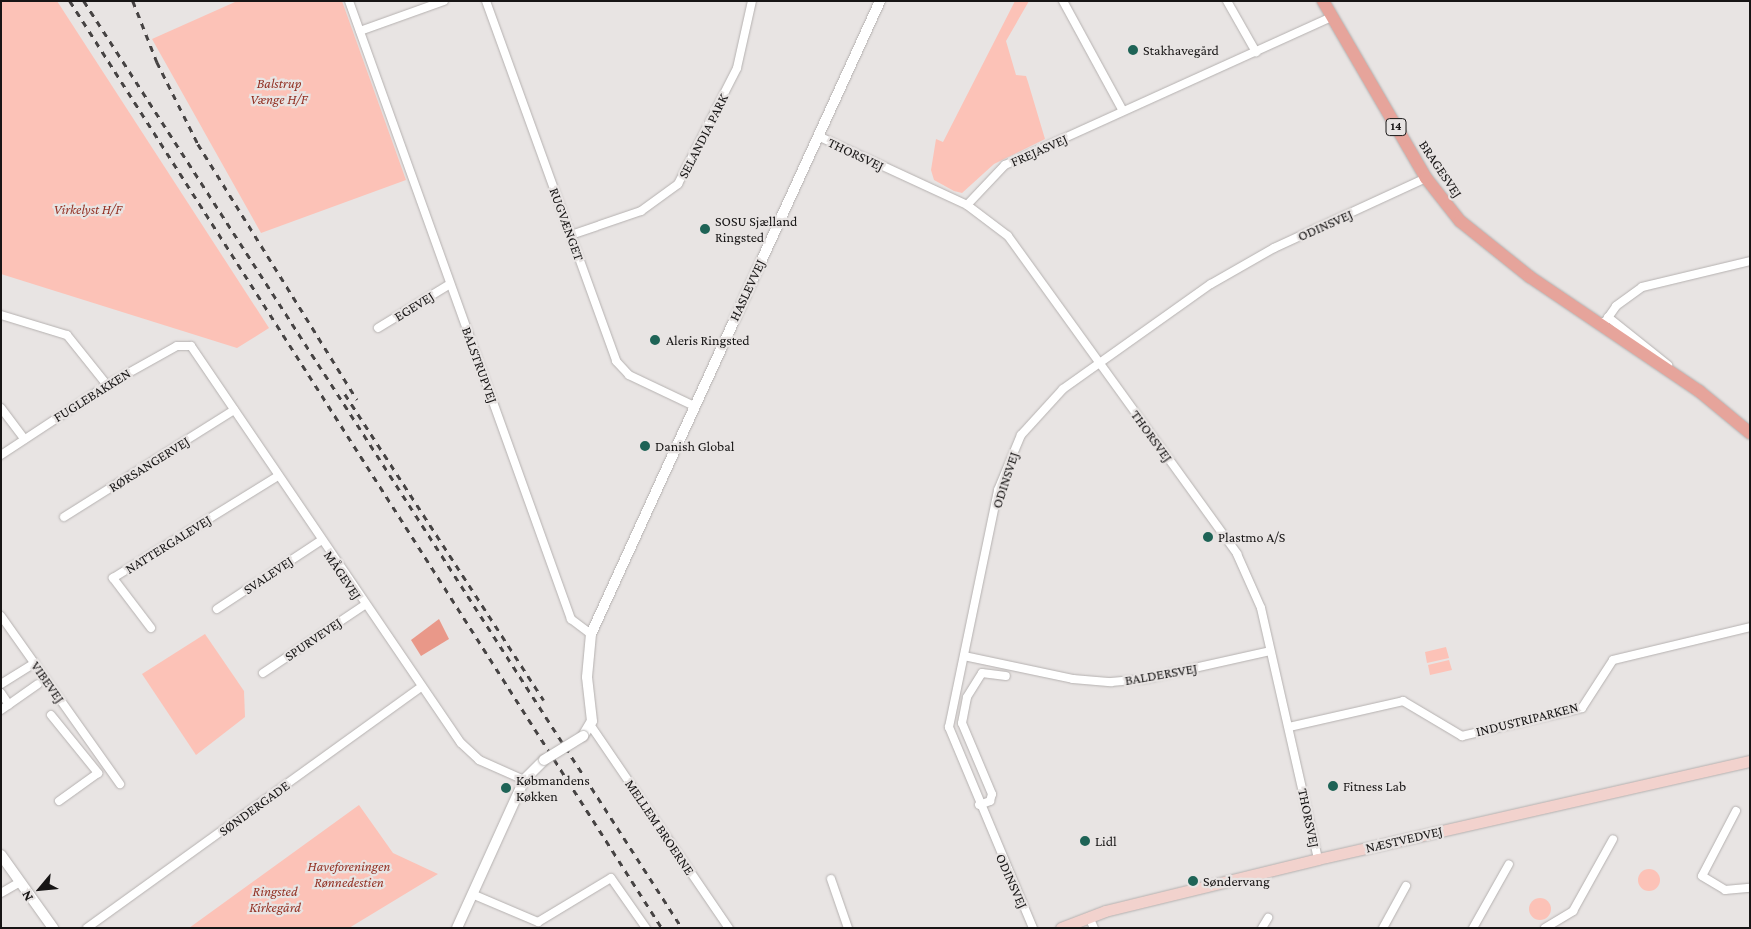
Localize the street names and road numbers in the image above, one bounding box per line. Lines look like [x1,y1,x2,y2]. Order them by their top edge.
street label: SELANDIA PARK [674,91,732,181]
road number: 14 [1385,118,1407,136]
street label: FREJASVEJ [1008,130,1070,170]
street label: THORSVEJ [825,134,887,174]
street label: BRAGESVEJ [1416,137,1466,201]
street label: RUGVÆNGET [546,185,588,263]
street label: ODINSVEJ [1295,205,1355,245]
street label: HASLEVVEJ [725,257,769,323]
street label: EGEVEJ [391,287,437,325]
street label: BALSTRUPVEJ [458,325,502,405]
street label: FUGLEBAKKEN [50,365,134,425]
street label: THORSVEJ [1128,407,1176,465]
street label: RØRSANGERVEJ [105,432,193,496]
street label: ODINSVEJ [988,450,1022,510]
street label: NATTERGALEVEJ [122,511,214,577]
street label: MÅGEVEJ [320,547,366,603]
street label: SVALEVEJ [240,552,296,598]
street label: SPURVEVEJ [281,614,345,664]
street label: VIBEVEJ [28,658,68,706]
street label: BALDERSVEJ [1123,659,1199,689]
street label: INDUSTRIPARKEN [1474,698,1580,740]
street label: MELLEM BROERNE [622,776,698,878]
street label: SØNDERGADE [215,777,293,839]
street label: THORSVEJ [1295,787,1323,849]
street label: NÆSTVEDVEJ [1364,822,1444,856]
street label: ODINSVEJ [992,851,1032,911]

